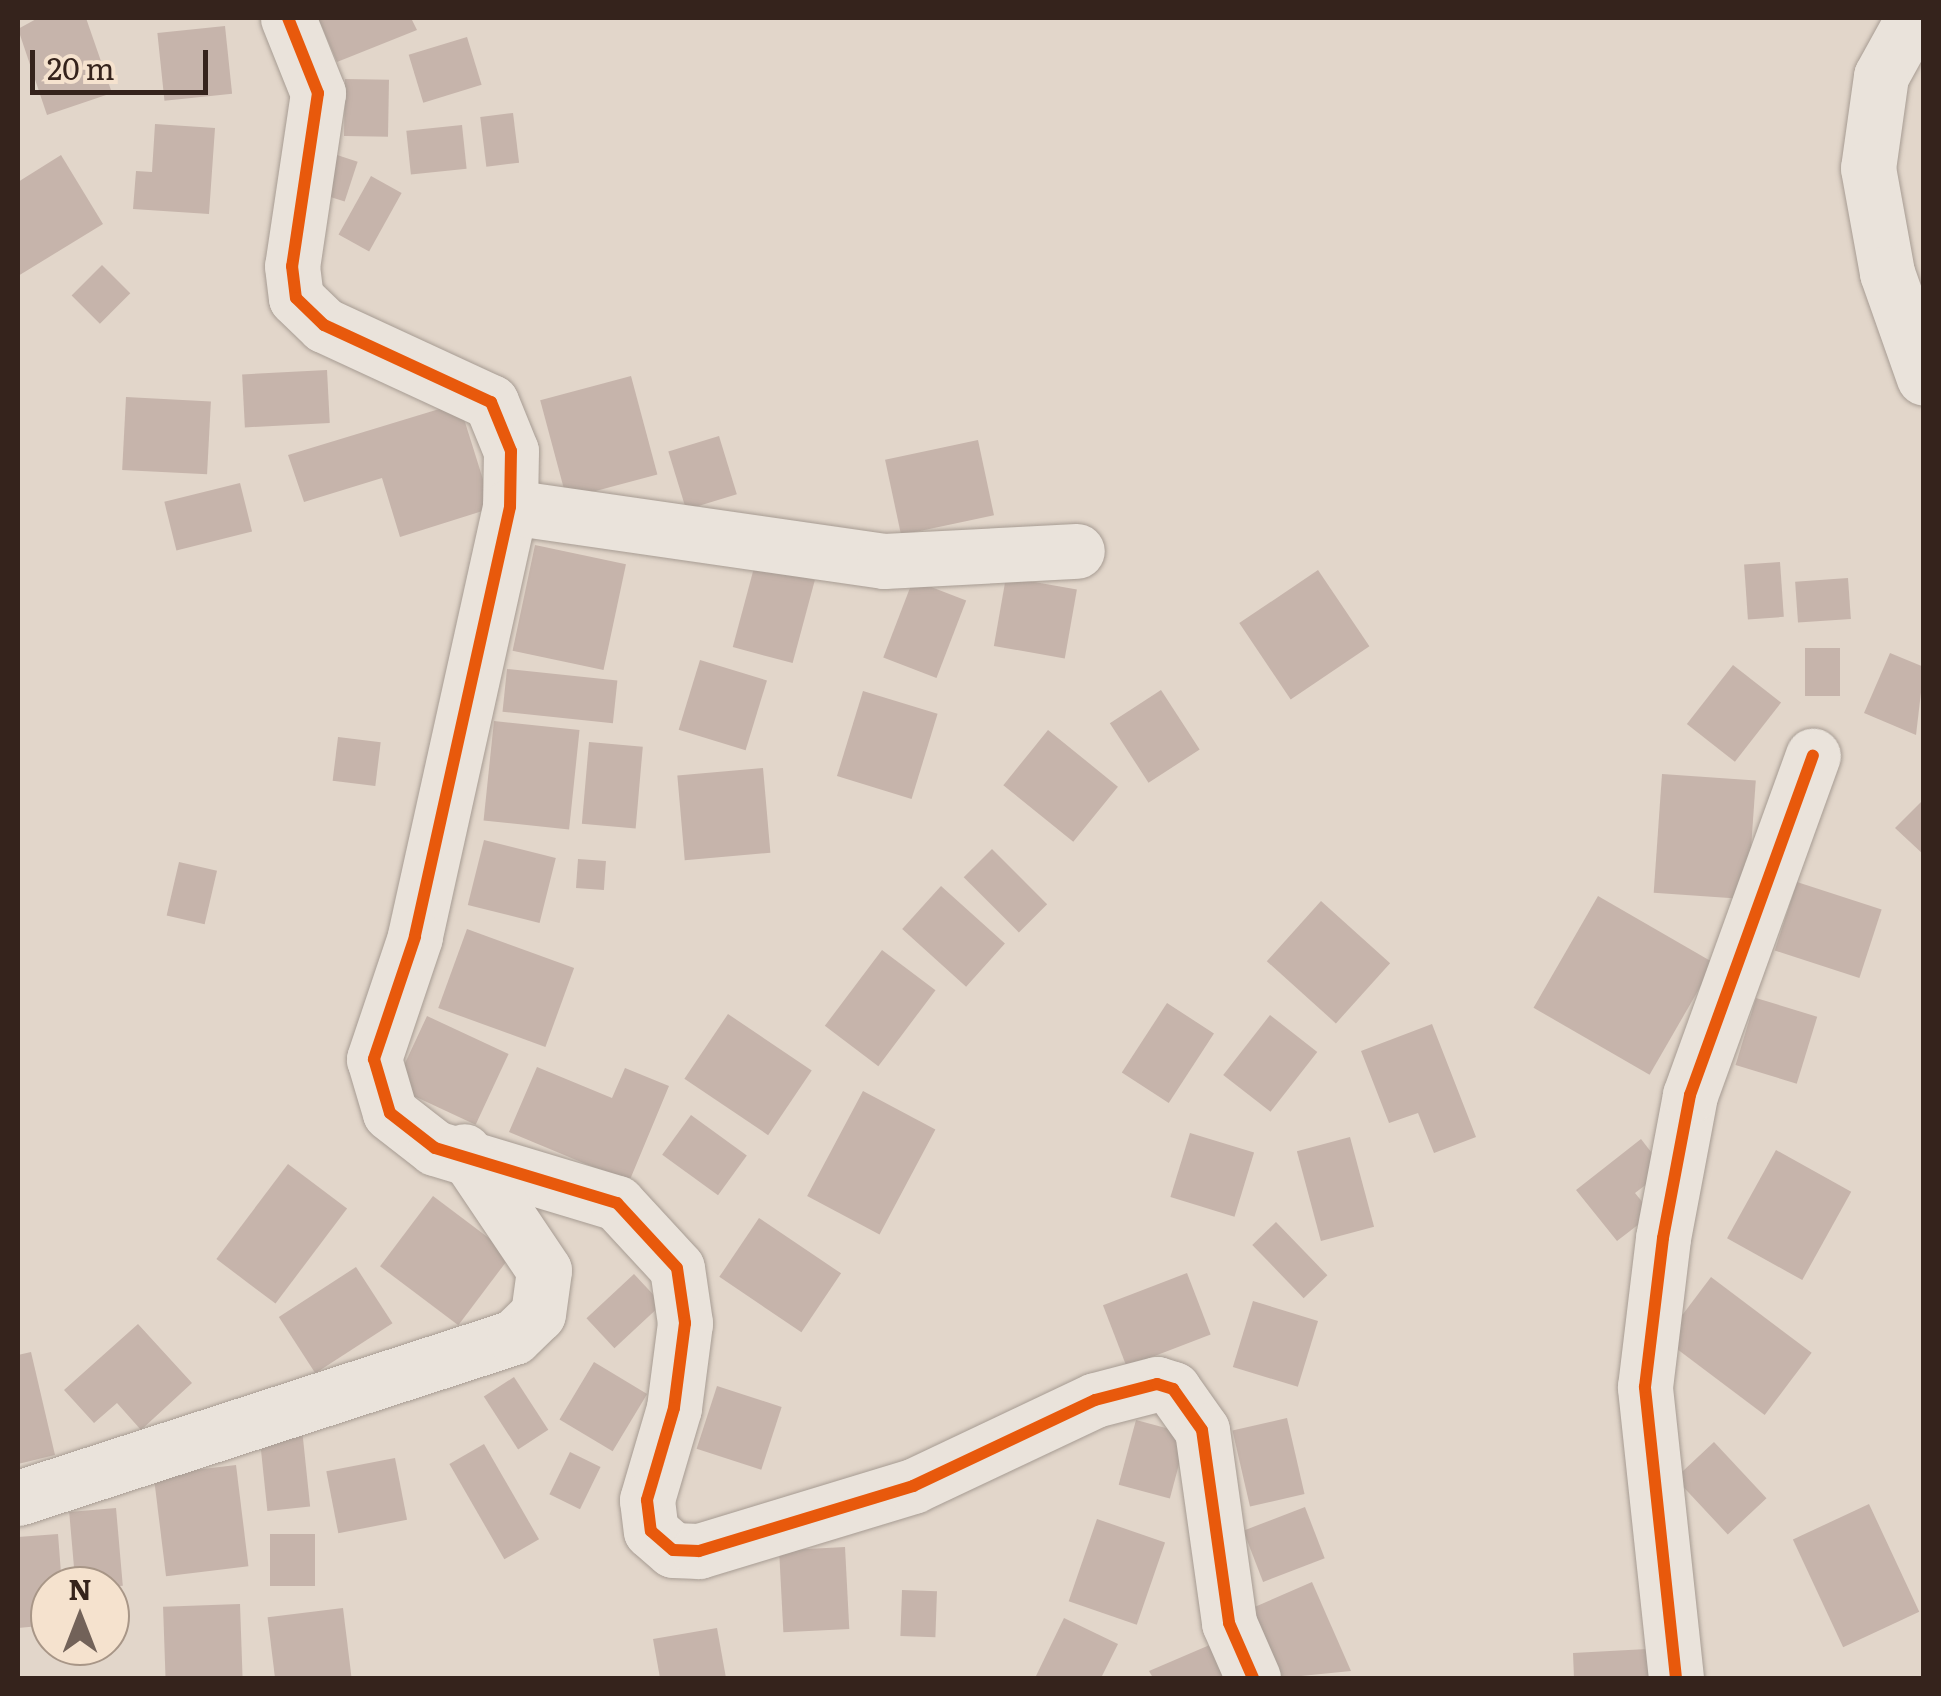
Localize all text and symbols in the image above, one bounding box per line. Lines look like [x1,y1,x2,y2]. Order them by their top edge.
scale bar [35,30,212,92]
text: 20 m [47,45,115,89]
north arrow [30,1566,130,1666]
text: N [68,1567,92,1609]

